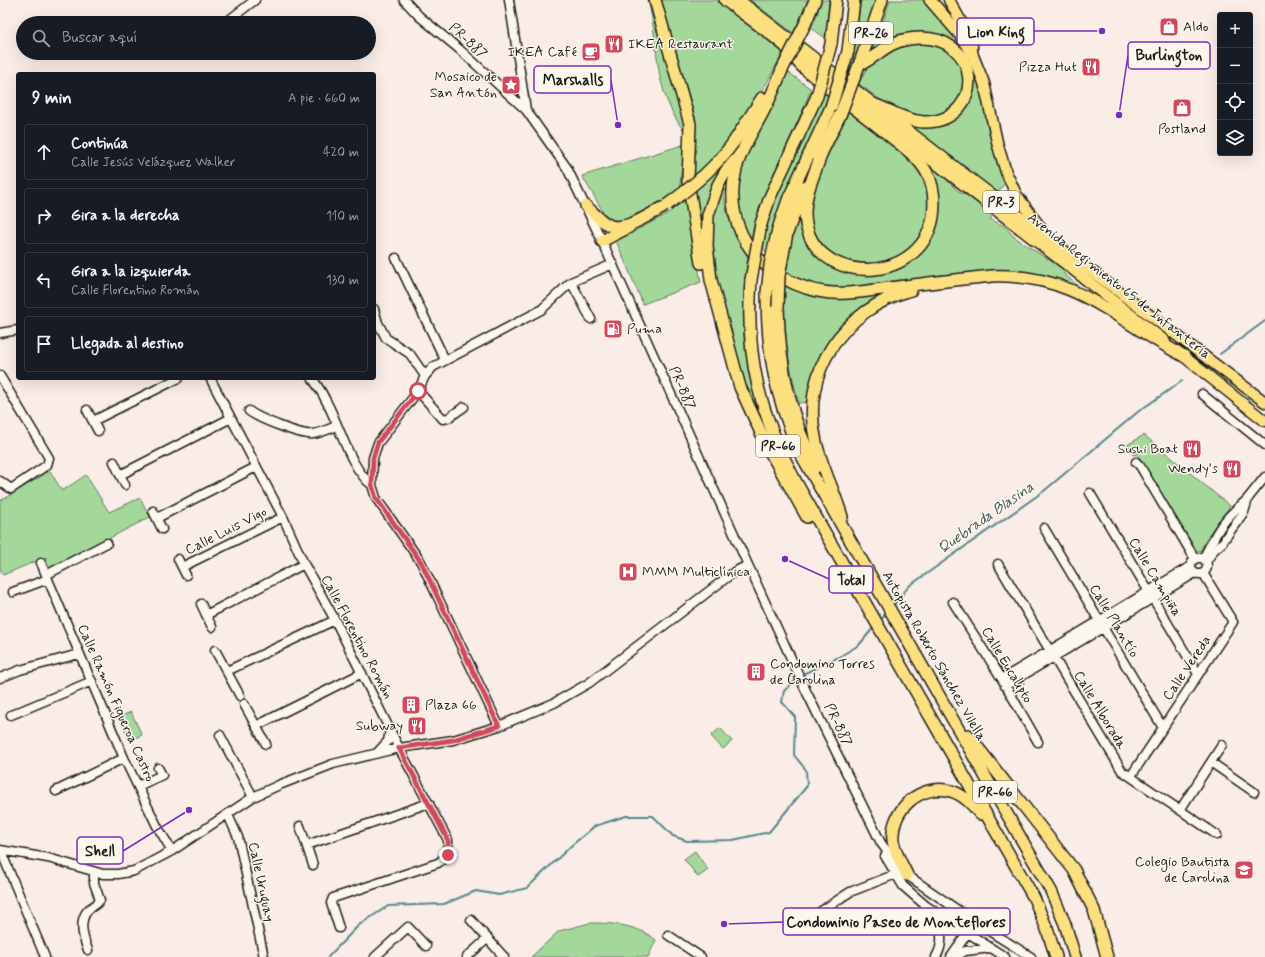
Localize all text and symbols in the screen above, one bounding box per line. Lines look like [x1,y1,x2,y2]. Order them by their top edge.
map controls [1217,12,1253,156]
button: + [1217,12,1253,48]
search box [16,16,376,60]
shop icon: Aldo [1158,16,1180,38]
callout: Lion King [957,18,1034,45]
place label: Aldo [1183,18,1209,36]
street label: PR-887 [445,19,491,63]
road number: PR-26 [849,22,893,44]
text: Lion King [967,23,1025,45]
icon: search [30,27,52,49]
text: Buscar aquí [62,28,137,48]
restaurant icon: IKEA Restaurant [603,33,625,55]
place label: IKEA Restaurant [628,35,734,53]
cafe icon: IKEA Café [580,41,602,63]
callout: Burlington [1128,42,1210,69]
place label: IKEA Café [507,43,577,61]
text: Burlington [1136,46,1203,68]
button: − [1217,48,1253,84]
restaurant icon: Pizza Hut [1080,56,1102,78]
place label: Pizza Hut [1019,58,1077,76]
callout: Marshalls [534,66,611,93]
place label: Mosaico de San Antón [430,68,497,102]
text: Marshalls [543,71,603,91]
place icon: Mosaico de San Antón [500,74,522,96]
button: locate [1217,84,1253,120]
text: 9 min [32,87,72,109]
text: A pie · 660 m [288,90,360,107]
shop icon: Postland [1171,97,1193,119]
place label: Postland [1158,120,1206,138]
button: layers [1217,120,1253,156]
text: Continúa [71,134,128,154]
icon: ahead [33,141,55,163]
text: 420 m [323,144,359,161]
text: Calle Jesús Velázquez Walker [71,154,235,171]
road number: PR-3 [983,191,1019,213]
icon: right [33,205,55,227]
text: Gira a la derecha [71,206,180,226]
text: 110 m [326,208,359,225]
street label: Avenida Regimiento 65 de Infantería [1022,209,1214,365]
text: Gira a la izquierda [71,262,190,282]
icon: left [33,269,55,291]
text: 130 m [326,272,359,289]
text: Calle Florentino Román [71,282,199,299]
fuel station icon: Puma [602,318,624,340]
place label: Puma [627,320,662,338]
icon: arrive [33,333,55,355]
text: Llegada al destino [71,334,184,354]
street label: PR-887 [664,363,700,413]
route start [409,382,427,400]
road number: PR-66 [756,435,800,457]
restaurant icon: Sushi Boat [1181,438,1203,460]
place label: Sushi Boat [1118,440,1178,458]
restaurant icon: Wendy's [1221,458,1243,480]
place label: Wendy's [1168,460,1218,478]
water label: Quebrada Blasina [934,477,1038,559]
street label: Calle Luis Vigo [182,503,270,559]
street label: Calle Campiña [1124,534,1186,620]
hospital icon: MMM Multiclínica [617,561,639,583]
place label: MMM Multiclínica [642,563,750,581]
callout: Total [829,566,873,593]
street label: Autopista Roberto Sánchez Vilella [878,568,990,744]
text: Total [837,571,865,591]
street label: Calle Florentino Román [317,572,397,702]
street label: Calle Plantío [1085,581,1143,661]
street label: Calle Ramón Figueroa Castro [72,621,159,785]
street label: Calle Eucalipto [977,624,1037,706]
street label: Calle Vereda [1159,632,1215,704]
place label: Condomino Torres de Carolina [770,655,875,689]
building icon: Condomino Torres de Carolina [745,661,767,683]
street label: Calle Alborada [1070,667,1131,753]
building icon: Plaza 66 [400,694,422,716]
place label: Plaza 66 [425,696,477,714]
street label: PR-887 [820,700,856,750]
restaurant icon: Subway [406,715,428,737]
place label: Subway [356,717,403,735]
road number: PR-66 [973,781,1017,803]
callout: Shell [77,837,123,864]
street label: Calle Uruguay [242,841,278,924]
text: Shell [85,842,115,862]
route end [439,846,457,864]
place label: Colegio Bautista de Carolina [1135,853,1230,887]
school or university icon: Colegio Bautista de Carolina [1233,859,1255,881]
callout: Condominio Paseo de Monteflores [783,908,1010,935]
text: Condominio Paseo de Monteflores [786,913,1006,933]

